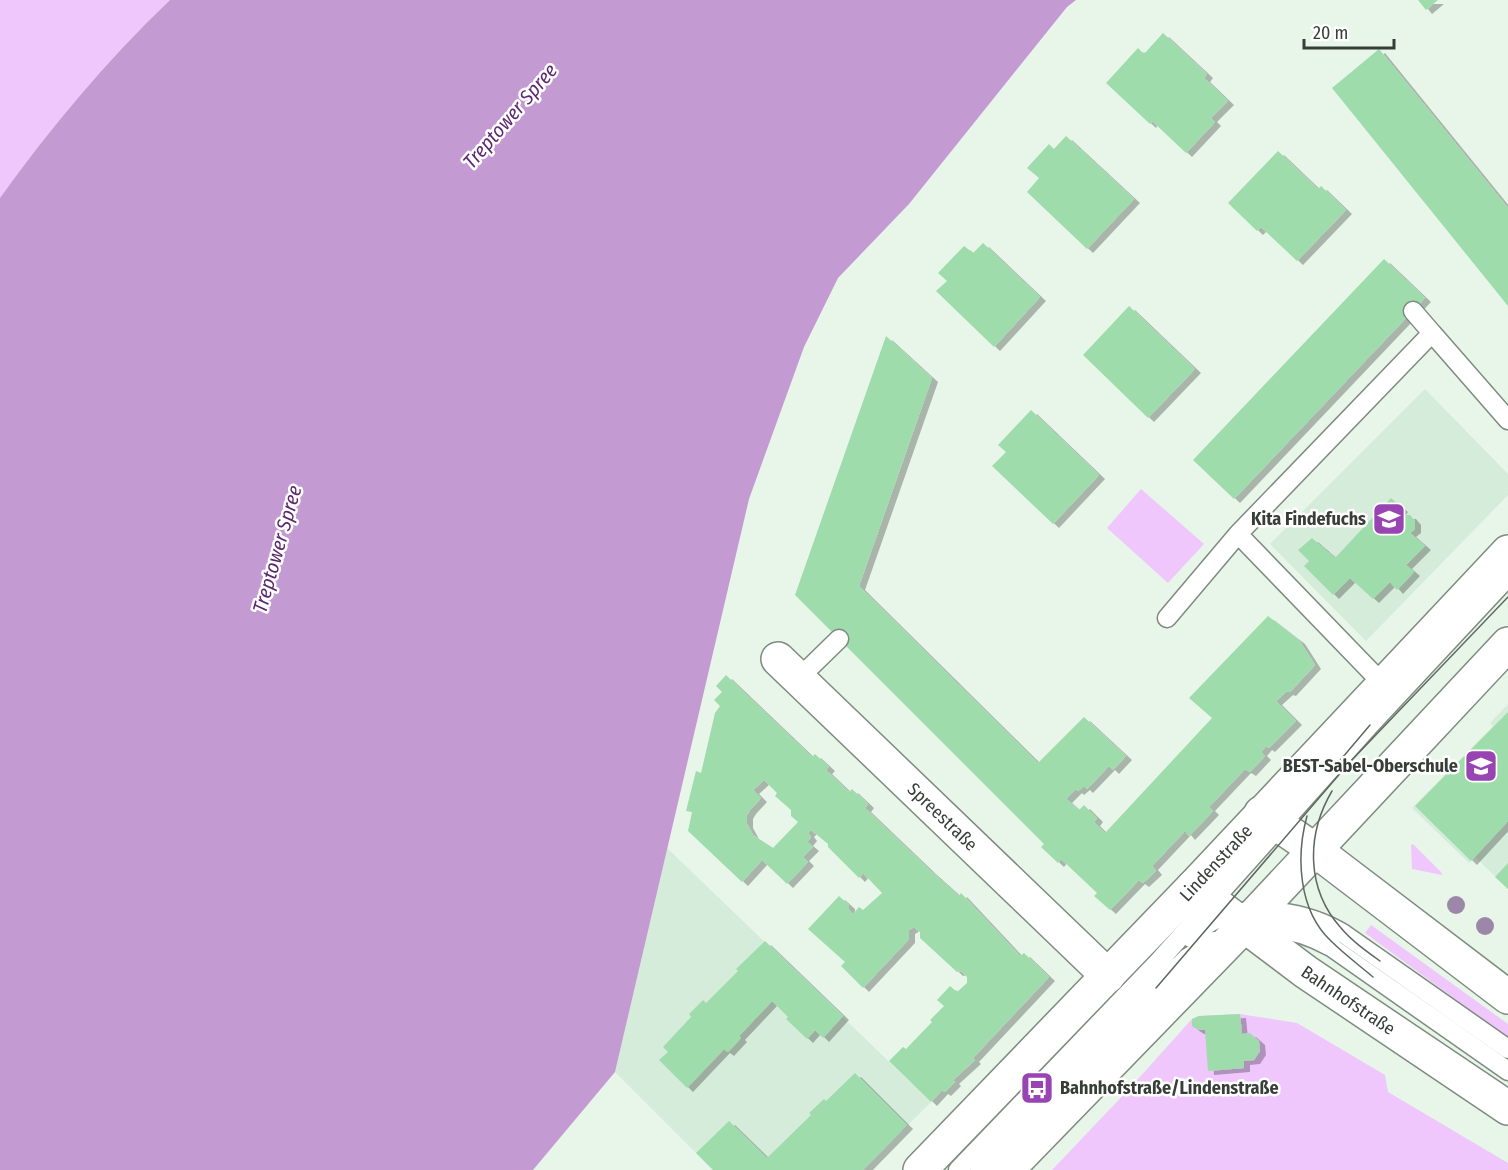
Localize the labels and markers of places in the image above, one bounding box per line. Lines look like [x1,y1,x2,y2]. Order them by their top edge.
school or university icon: Kita Findefuchs [1371,501,1407,537]
place label: Kita Findefuchs [1251,508,1366,530]
school or university icon: BEST-Sabel-Oberschule [1463,748,1499,784]
place label: BEST-Sabel-Oberschule [1283,755,1458,777]
bus stop icon: Bahnhofstraße/Lindenstraße [1019,1070,1055,1106]
place label: Bahnhofstraße/Lindenstraße [1060,1077,1279,1099]

